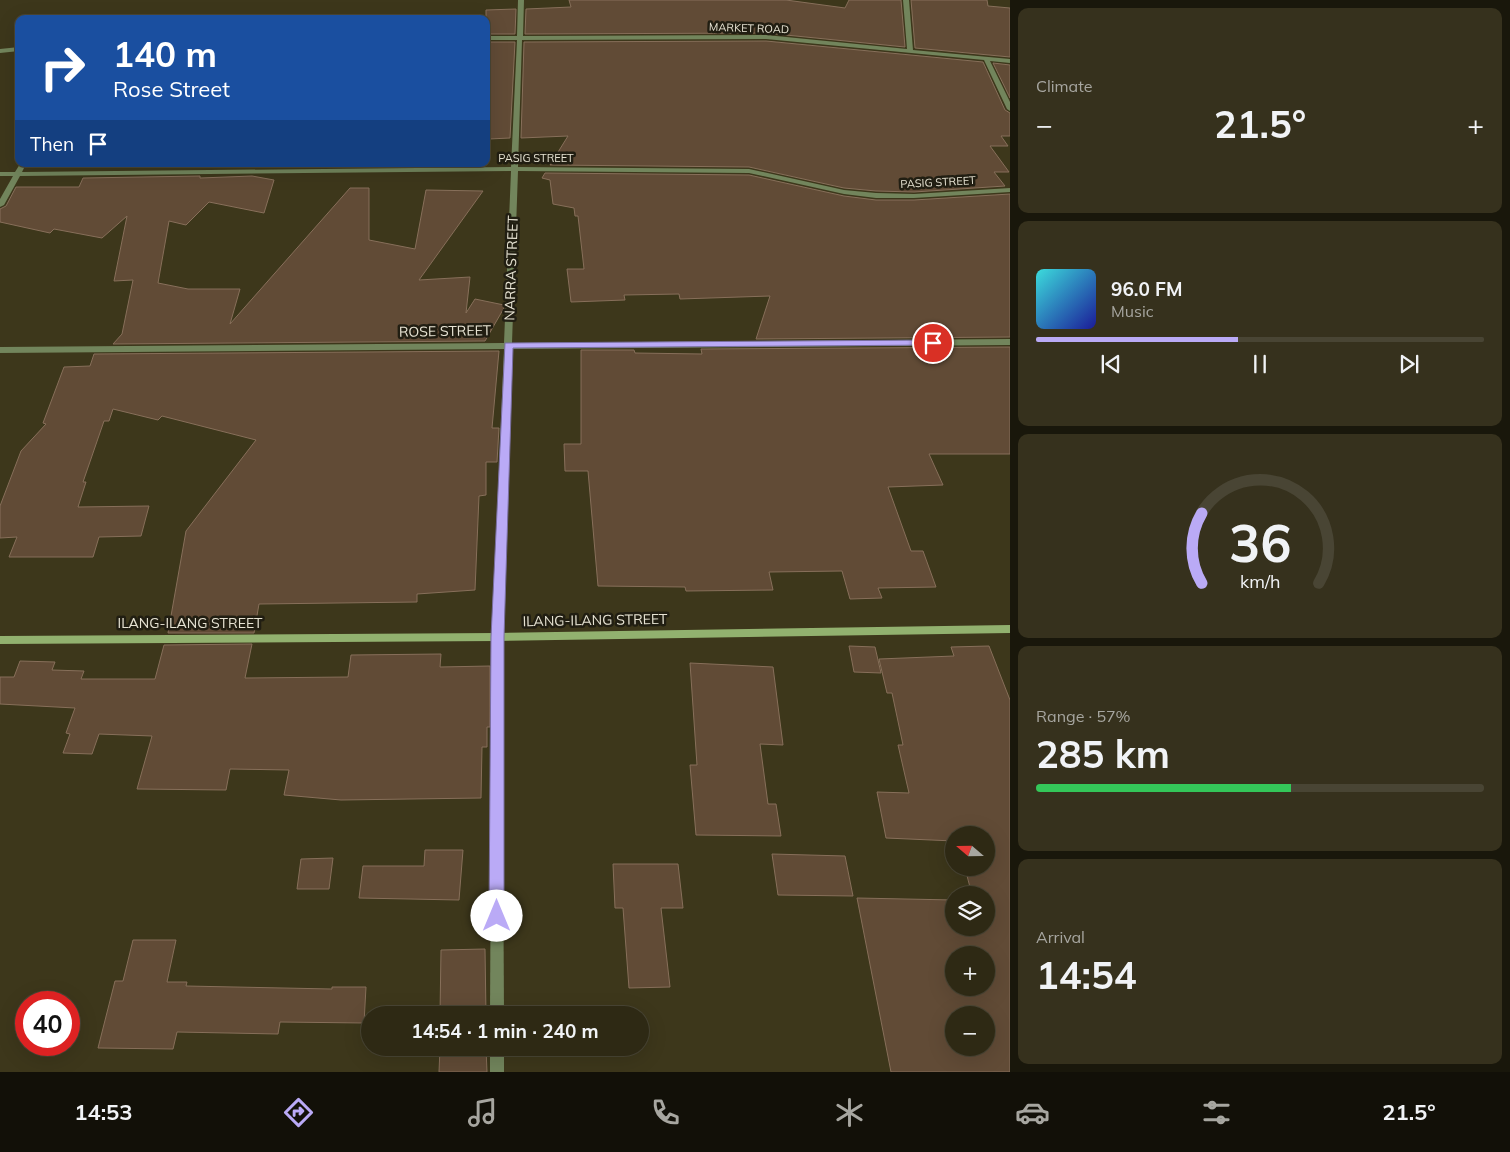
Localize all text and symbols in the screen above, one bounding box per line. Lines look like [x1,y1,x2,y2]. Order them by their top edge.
street label: MARKET ROAD [709,20,789,36]
text: 140 m [113,32,217,76]
icon: right [30,35,95,100]
text: Rose Street [113,75,230,103]
text: Climate [1036,76,1092,96]
text: 21.5° [1214,100,1306,148]
text: − [1036,107,1053,142]
text: + [1467,107,1484,142]
icon: arrive [84,130,112,158]
text: Then [30,132,74,156]
street label: PASIG STREET [498,151,574,165]
street label: PASIG STREET [900,173,976,191]
street label: NARRA STREET [500,215,522,321]
text: 96.0 FM [1111,277,1183,301]
text: Music [1111,301,1154,321]
street label: ROSE STREET [399,321,492,341]
pin [912,322,954,364]
icon: arrive [919,329,947,357]
icon: previous [1097,350,1125,378]
icon: pause [1246,350,1274,378]
icon: next [1395,350,1423,378]
text: 36 [1229,510,1291,575]
text: km/h [1240,570,1280,592]
street label: ILANG-ILANG STREET [522,610,668,630]
street label: ILANG-ILANG STREET [118,614,263,632]
text: Range · 57% [1036,706,1131,726]
text: 285 km [1036,730,1170,778]
north arrow [945,826,995,876]
map controls [945,826,995,1056]
button: layers [945,886,995,936]
position arrow [470,889,522,941]
text: Arrival [1036,927,1085,947]
button: + [945,946,995,996]
text: 14:54 [1036,951,1137,999]
speed limit sign: 40 [15,991,80,1056]
button: − [945,1006,995,1056]
text: 14:54 · 1 min · 240 m [411,1019,599,1043]
icon: directions [281,1095,316,1130]
icon: music [465,1095,500,1130]
icon: phone [648,1095,683,1130]
icon: climate [832,1095,867,1130]
icon: car [1015,1095,1050,1130]
icon: filters [1199,1095,1234,1130]
text: 14:53 [74,1098,133,1126]
text: 21.5° [1382,1098,1436,1126]

